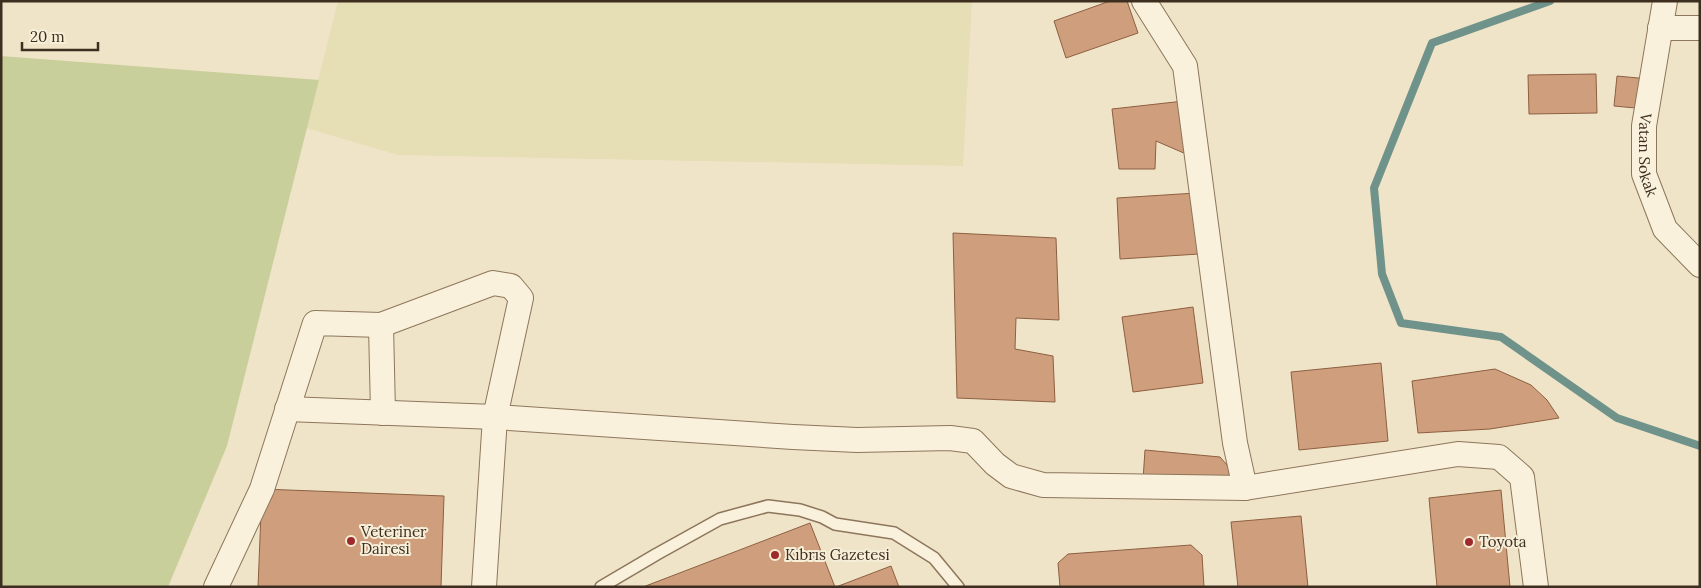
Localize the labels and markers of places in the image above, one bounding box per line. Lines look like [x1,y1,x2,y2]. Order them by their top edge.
place label: Veteriner Dairesi [360,522,427,558]
place label: Toyota [1479,532,1527,551]
marker: Veteriner Dairesi [345,535,357,547]
marker: Toyota [1463,536,1475,548]
place label: Kıbrıs Gazetesi [785,545,890,564]
marker: Kıbrıs Gazetesi [769,549,781,561]

